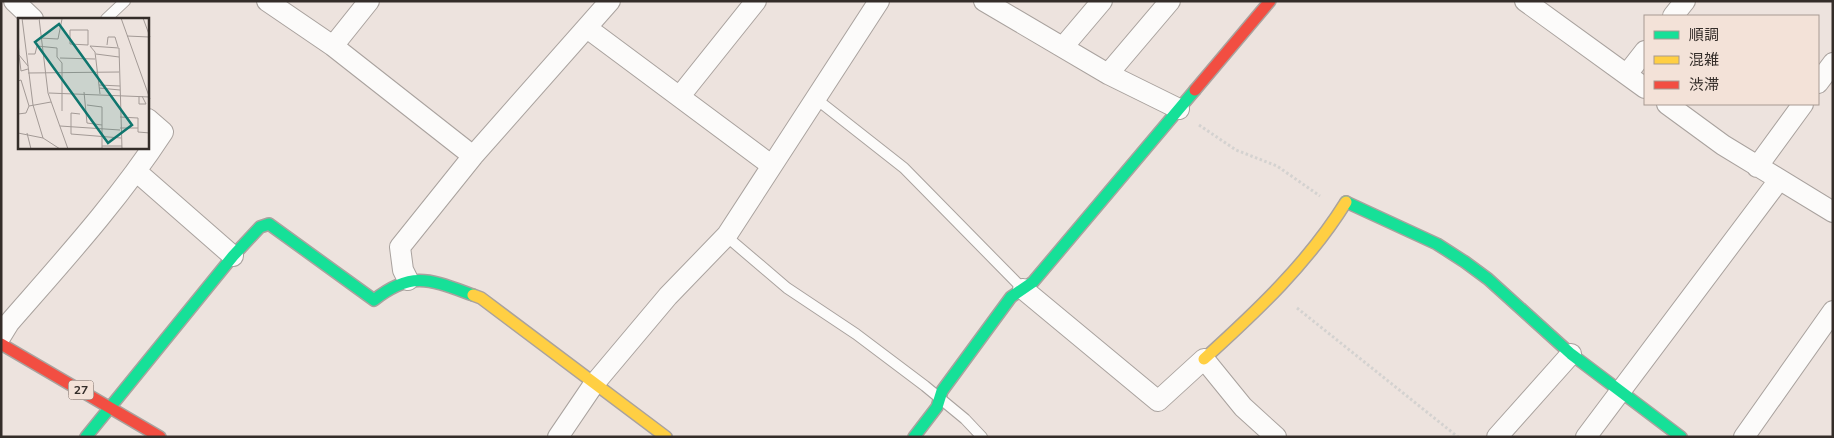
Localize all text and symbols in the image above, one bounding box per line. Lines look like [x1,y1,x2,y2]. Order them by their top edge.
legend [1644,15,1819,105]
inset map [18,18,149,149]
text: 順調 [1689,25,1719,45]
text: 混雑 [1689,50,1719,70]
text: 渋滞 [1689,75,1719,95]
road number: 27 [68,380,94,400]

